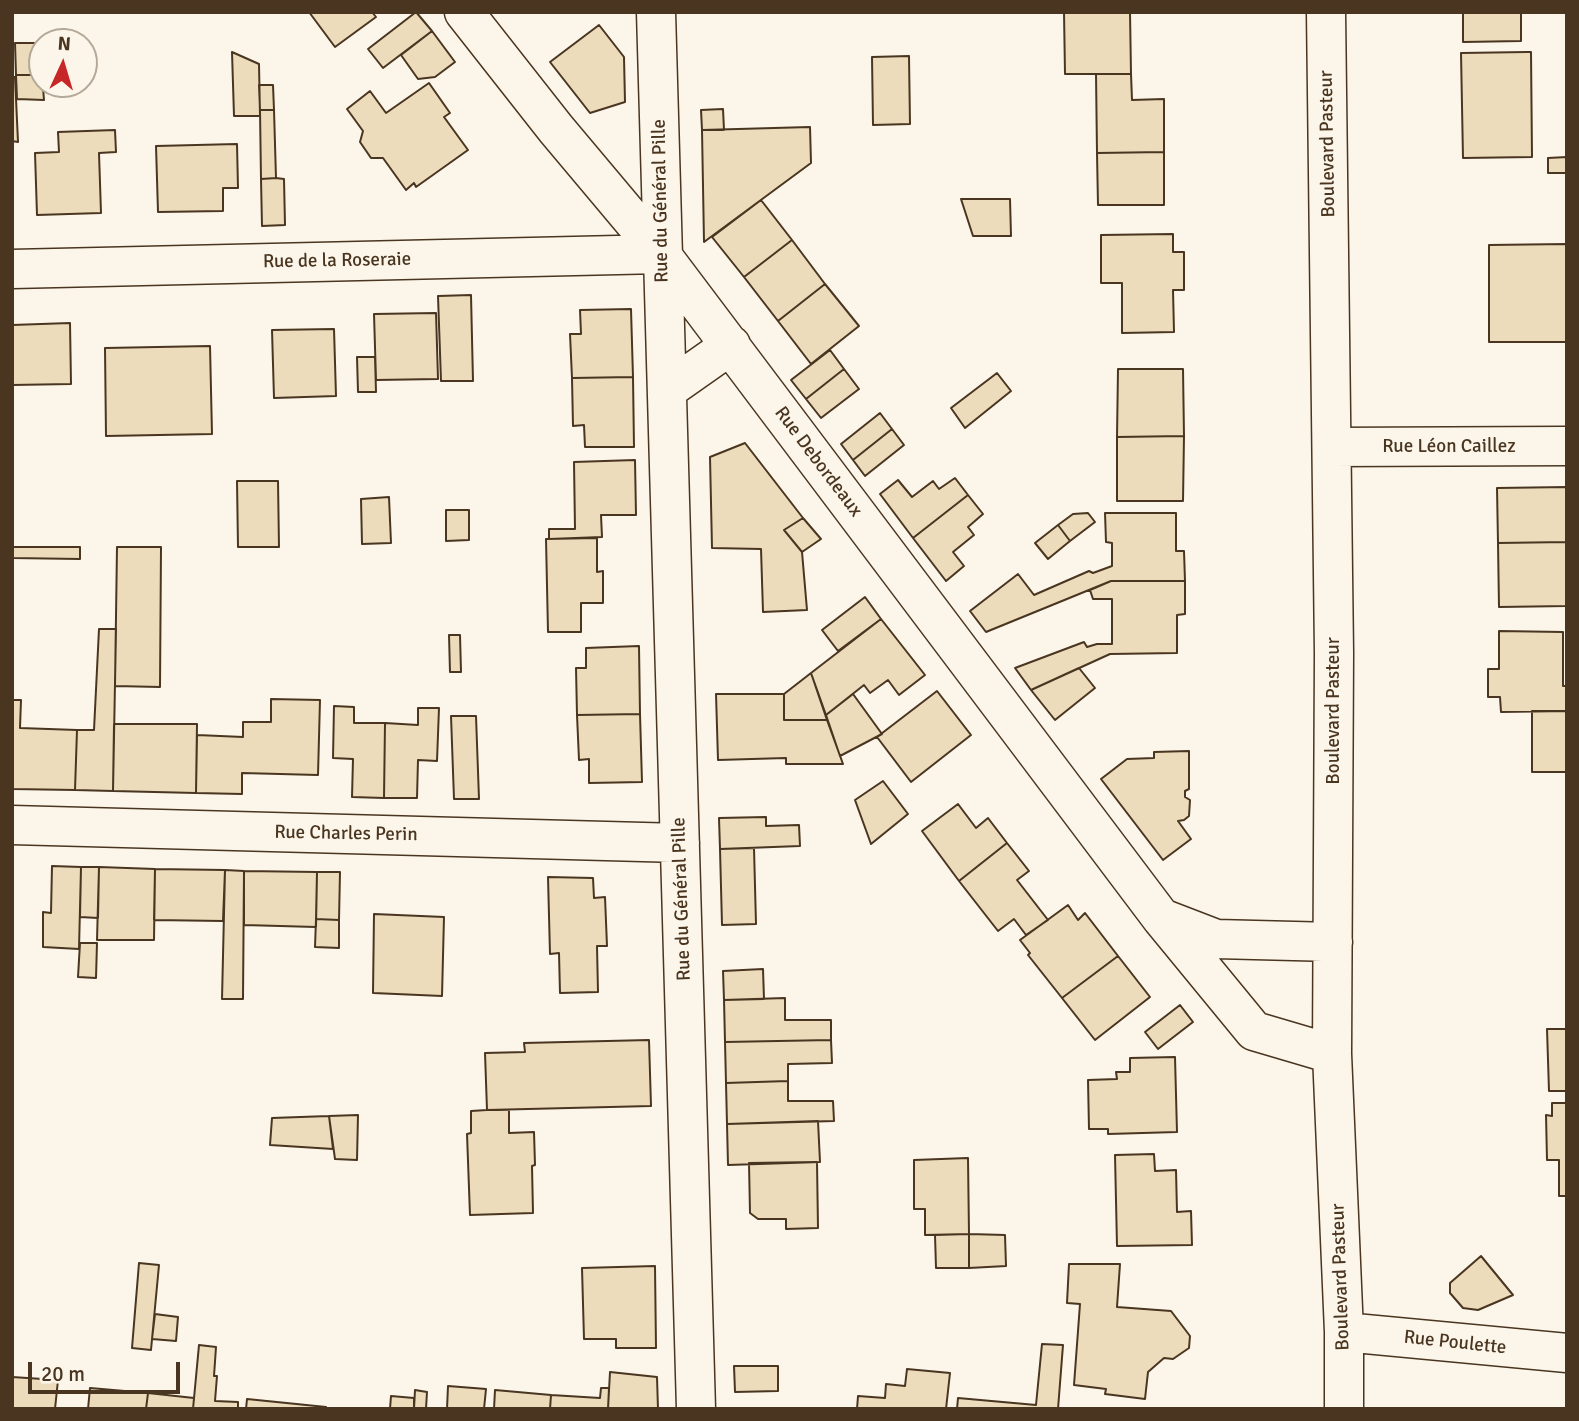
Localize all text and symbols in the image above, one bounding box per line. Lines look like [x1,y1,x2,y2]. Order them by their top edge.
north arrow [28,28,98,98]
text: N [57,32,72,56]
street label: Boulevard Pasteur [1315,70,1341,218]
street label: Rue du Général Pille [648,119,674,283]
street label: Rue de la Roseraie [263,248,411,274]
street label: Rue Debordeaux [769,402,867,522]
street label: Rue Léon Caillez [1382,436,1516,458]
street label: Boulevard Pasteur [1323,637,1345,785]
street label: Rue du Général Pille [668,817,696,981]
street label: Rue Charles Perin [274,821,418,847]
street label: Boulevard Pasteur [1327,1203,1355,1351]
street label: Rue Poulette [1403,1326,1507,1360]
scale bar [32,1348,184,1392]
text: 20 m [41,1361,85,1387]

